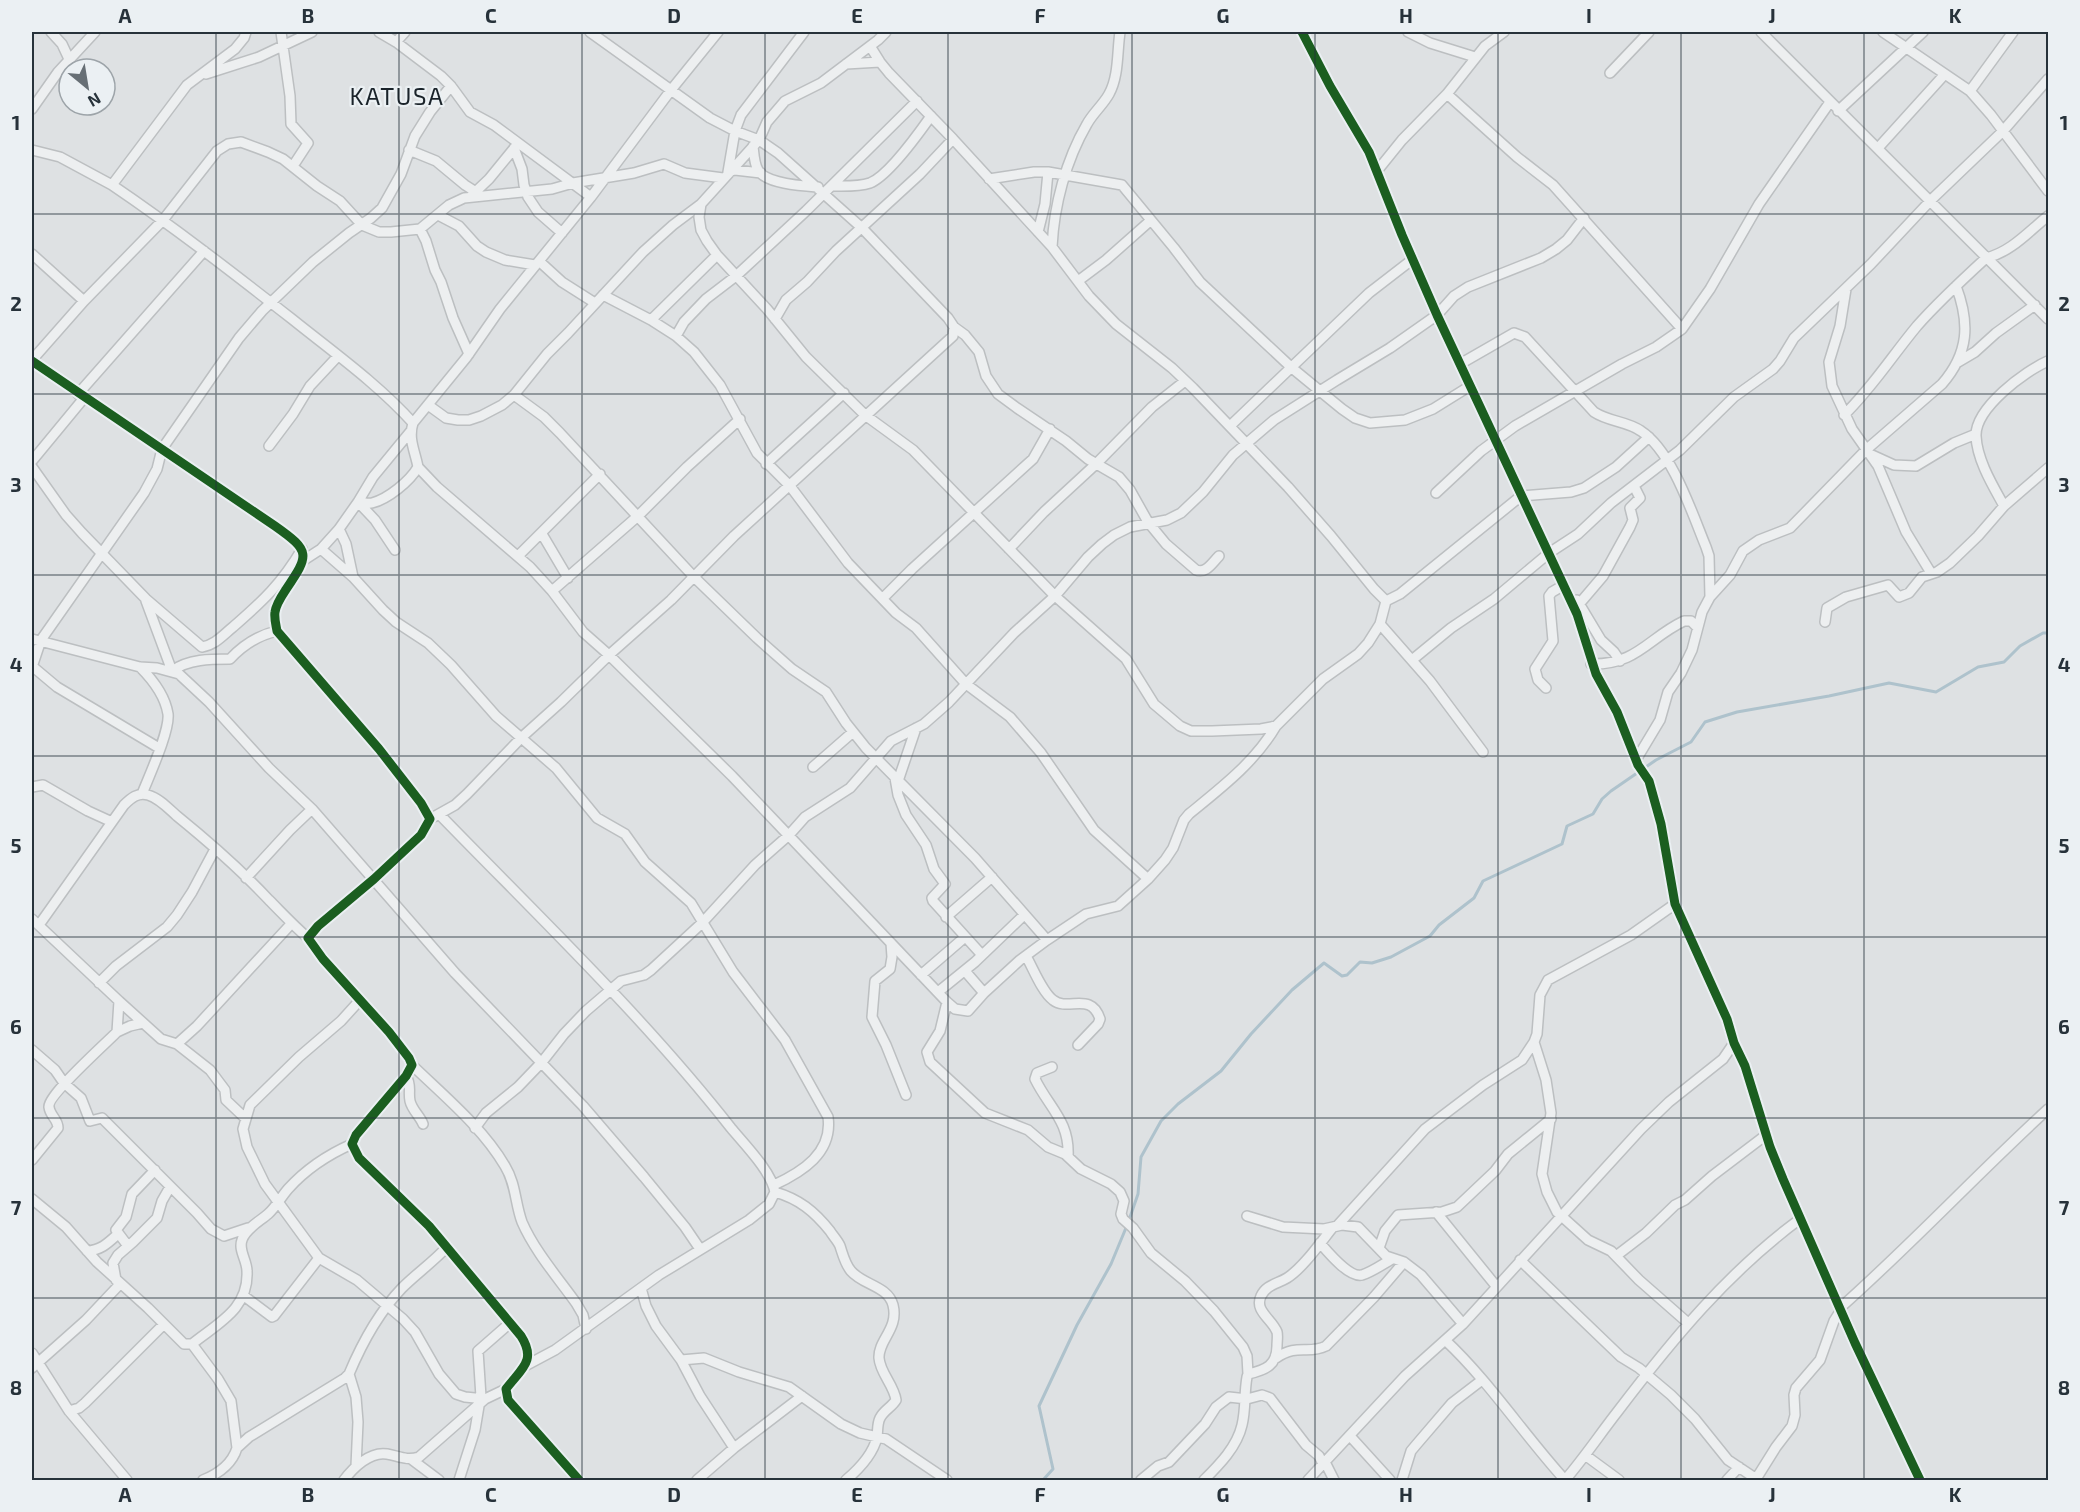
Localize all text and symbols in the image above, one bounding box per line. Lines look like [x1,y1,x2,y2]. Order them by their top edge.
text: A [118,3,132,27]
text: B [302,3,314,27]
text: C [485,3,497,27]
text: D [667,3,681,27]
text: E [851,3,863,27]
text: F [1034,3,1046,27]
text: G [1217,3,1229,27]
text: H [1399,3,1413,27]
text: I [1586,3,1592,27]
text: J [1768,3,1776,27]
text: K [1949,3,1962,27]
north arrow [57,57,117,117]
district label: KATUSA [349,81,445,110]
text: N [85,89,105,112]
text: 1 [12,110,20,134]
text: 1 [2060,110,2068,134]
text: 2 [10,291,22,315]
text: 2 [2058,291,2070,315]
text: 3 [10,472,22,496]
text: 3 [2058,472,2070,496]
text: 4 [10,652,23,676]
text: 4 [2058,652,2071,676]
text: 5 [10,833,22,857]
text: 5 [2058,833,2070,857]
text: 6 [10,1014,22,1038]
text: 6 [2058,1014,2070,1038]
text: 7 [11,1195,22,1219]
text: 7 [2059,1195,2070,1219]
text: 8 [10,1375,22,1399]
text: 8 [2058,1375,2070,1399]
text: A [118,1482,132,1506]
text: B [302,1482,314,1506]
text: C [485,1482,497,1506]
text: D [667,1482,681,1506]
text: E [851,1482,863,1506]
text: F [1034,1482,1046,1506]
text: G [1217,1482,1229,1506]
text: H [1399,1482,1413,1506]
text: I [1586,1482,1592,1506]
text: J [1768,1482,1776,1506]
text: K [1949,1482,1962,1506]

